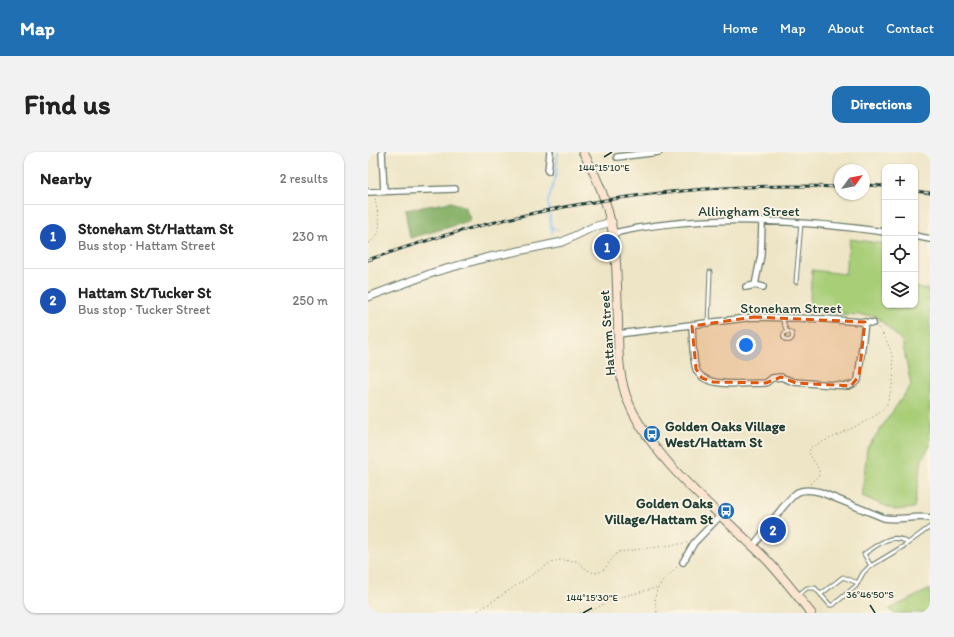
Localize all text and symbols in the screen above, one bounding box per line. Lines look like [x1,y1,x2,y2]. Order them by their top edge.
text: Map [20,17,55,40]
text: Home [723,20,758,37]
text: Map [780,20,806,37]
text: About [828,20,864,37]
text: Contact [886,20,934,37]
button: Directions [832,86,930,123]
text: Find us [24,87,111,121]
text: 144°15'10"E [578,161,630,174]
north arrow [834,164,870,200]
map controls [882,164,918,308]
button: + [882,164,918,200]
text: Nearby [40,168,92,188]
text: 2 results [280,171,328,186]
button: − [882,200,918,236]
street label: Allingham Street [698,203,800,220]
text: Stoneham St/Hattam St [78,220,233,238]
text: 1 [50,229,56,244]
text: 230 m [292,229,328,244]
pin: 1 [594,232,620,262]
button: locate [882,236,918,272]
text: Bus stop · Hattam Street [78,238,215,253]
button: layers [882,272,918,308]
text: Hattam St/Tucker St [78,284,211,302]
street label: Hattam Street [596,289,619,377]
text: 2 [50,293,56,308]
text: 250 m [292,293,328,308]
street label: Stoneham Street [740,300,842,317]
text: Bus stop · Tucker Street [78,302,210,317]
your location [736,335,756,355]
place label: Golden Oaks Village West/Hattam St [665,418,786,451]
bus stop icon: Golden Oaks Village West/Hattam St [642,424,662,444]
place label: Golden Oaks Village/Hattam St [605,495,714,528]
bus stop icon: Golden Oaks Village/Hattam St [716,501,736,521]
pin: 2 [760,515,786,545]
text: 36°46'50"S [846,588,894,601]
text: 144°15'30"E [566,591,619,604]

